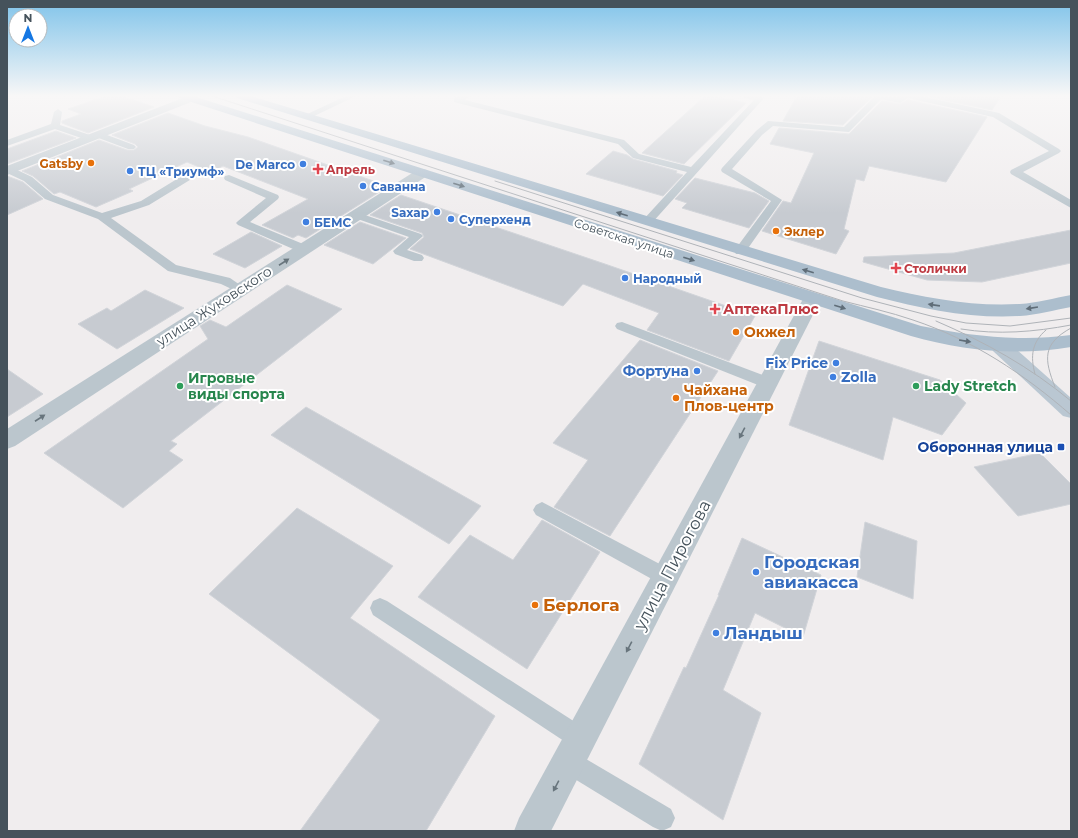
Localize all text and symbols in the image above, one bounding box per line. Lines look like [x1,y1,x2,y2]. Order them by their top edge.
north arrow [8,8,48,48]
text: N [24,11,32,25]
place label: Gatsby [39,156,84,171]
place label: De Marco [235,157,295,172]
marker: Gatsby [86,158,96,168]
marker: De Marco [298,159,308,169]
one-way arrow [383,159,395,165]
place label: Апрель [326,162,375,177]
place label: ТЦ «Триумф» [138,164,224,179]
marker: Апрель [313,164,323,174]
marker: ТЦ «Триумф» [125,166,135,176]
place label: Саванна [371,179,426,194]
marker: Саванна [358,181,368,191]
one-way arrow [453,182,465,188]
place label: Saxap [391,205,429,220]
marker: Saxap [432,207,442,217]
one-way arrow [616,211,628,217]
place label: Суперхенд [459,212,531,227]
marker: Суперхенд [446,214,456,224]
place label: БЕМС [314,215,351,230]
street label: Советская улица [572,215,676,261]
marker: БЕМС [301,217,311,227]
place label: Эклер [784,224,824,239]
marker: Эклер [771,226,781,236]
one-way arrow [684,257,696,263]
one-way arrow [278,258,290,265]
place label: Столички [904,261,967,276]
street label: улица Жуковского [152,262,275,351]
marker: Столички [891,263,901,273]
one-way arrow [802,268,814,274]
place label: Народный [633,271,702,286]
marker: Народный [620,273,630,283]
place label: АптекаПлюс [723,300,820,318]
one-way arrow [928,302,940,308]
marker: АптекаПлюс [710,304,720,314]
one-way arrow [834,305,846,311]
one-way arrow [1026,305,1039,311]
place label: Окжел [744,323,796,341]
marker: Окжел [731,327,741,337]
one-way arrow [959,338,971,344]
place label: Fix Price [765,354,828,372]
marker: Fix Price [831,358,841,368]
place label: Фортуна [623,362,689,380]
marker: Фортуна [692,366,702,376]
place label: Zolla [841,368,877,386]
place label: Игровые виды спорта [188,369,285,403]
marker: Zolla [828,372,838,382]
place label: Lady Stretch [924,377,1017,395]
marker: Игровые виды спорта [175,381,185,391]
place label: Чайхана Плов-центр [684,381,774,415]
marker: Lady Stretch [911,381,921,391]
marker: Чайхана Плов-центр [671,393,681,403]
one-way arrow [34,415,46,422]
one-way arrow [739,427,746,438]
place label: Оборонная улица [917,438,1053,456]
marker: Оборонная улица [1056,442,1066,452]
street label: улица Пирогова [629,497,715,634]
place label: Городская авиакасса [764,552,860,592]
marker: Городская авиакасса [751,567,761,577]
place label: Берлога [543,595,620,615]
marker: Берлога [530,600,540,610]
place label: Ландыш [724,623,803,643]
marker: Ландыш [711,628,721,638]
one-way arrow [626,641,633,652]
one-way arrow [552,781,559,792]

